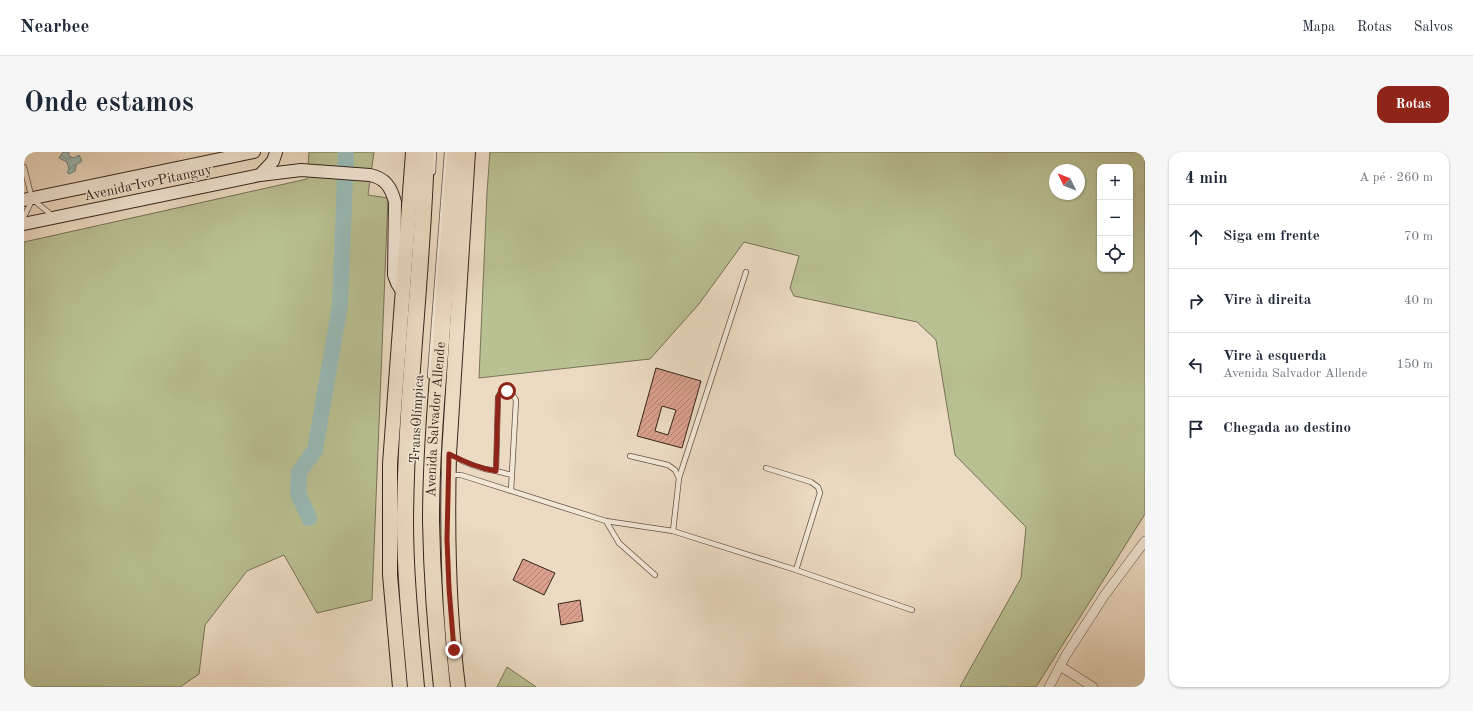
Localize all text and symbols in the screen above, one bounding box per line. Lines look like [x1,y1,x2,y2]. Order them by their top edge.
text: Nearbee [20,18,89,37]
text: Mapa [1302,20,1335,34]
text: Rotas [1357,20,1392,34]
text: Salvos [1414,20,1453,34]
button: Rotas [1377,86,1449,123]
text: Onde estamos [24,90,194,118]
street label: Avenida Ivo Pitanguy [83,162,214,203]
north arrow [1049,164,1085,200]
map controls [1097,164,1133,272]
button: + [1097,164,1133,200]
text: 4 min [1185,170,1228,187]
text: A pé · 260 m [1359,171,1433,184]
button: − [1097,200,1133,236]
icon: ahead [1185,226,1207,248]
text: Siga em frente [1223,229,1320,244]
text: 70 m [1404,230,1433,243]
button: locate [1097,236,1133,272]
icon: right [1185,290,1207,312]
text: Vire à direita [1223,293,1311,308]
text: 40 m [1404,294,1433,307]
street label: Avenida Salvador Allende [424,341,448,497]
text: Vire à esquerda [1223,349,1327,364]
icon: left [1185,354,1207,376]
text: 150 m [1396,358,1433,371]
text: Avenida Salvador Allende [1223,367,1368,380]
street label: TransOlímpica [408,374,426,464]
route start [498,382,516,400]
icon: arrive [1185,418,1207,440]
text: Chegada ao destino [1223,421,1351,436]
route end [445,641,463,659]

